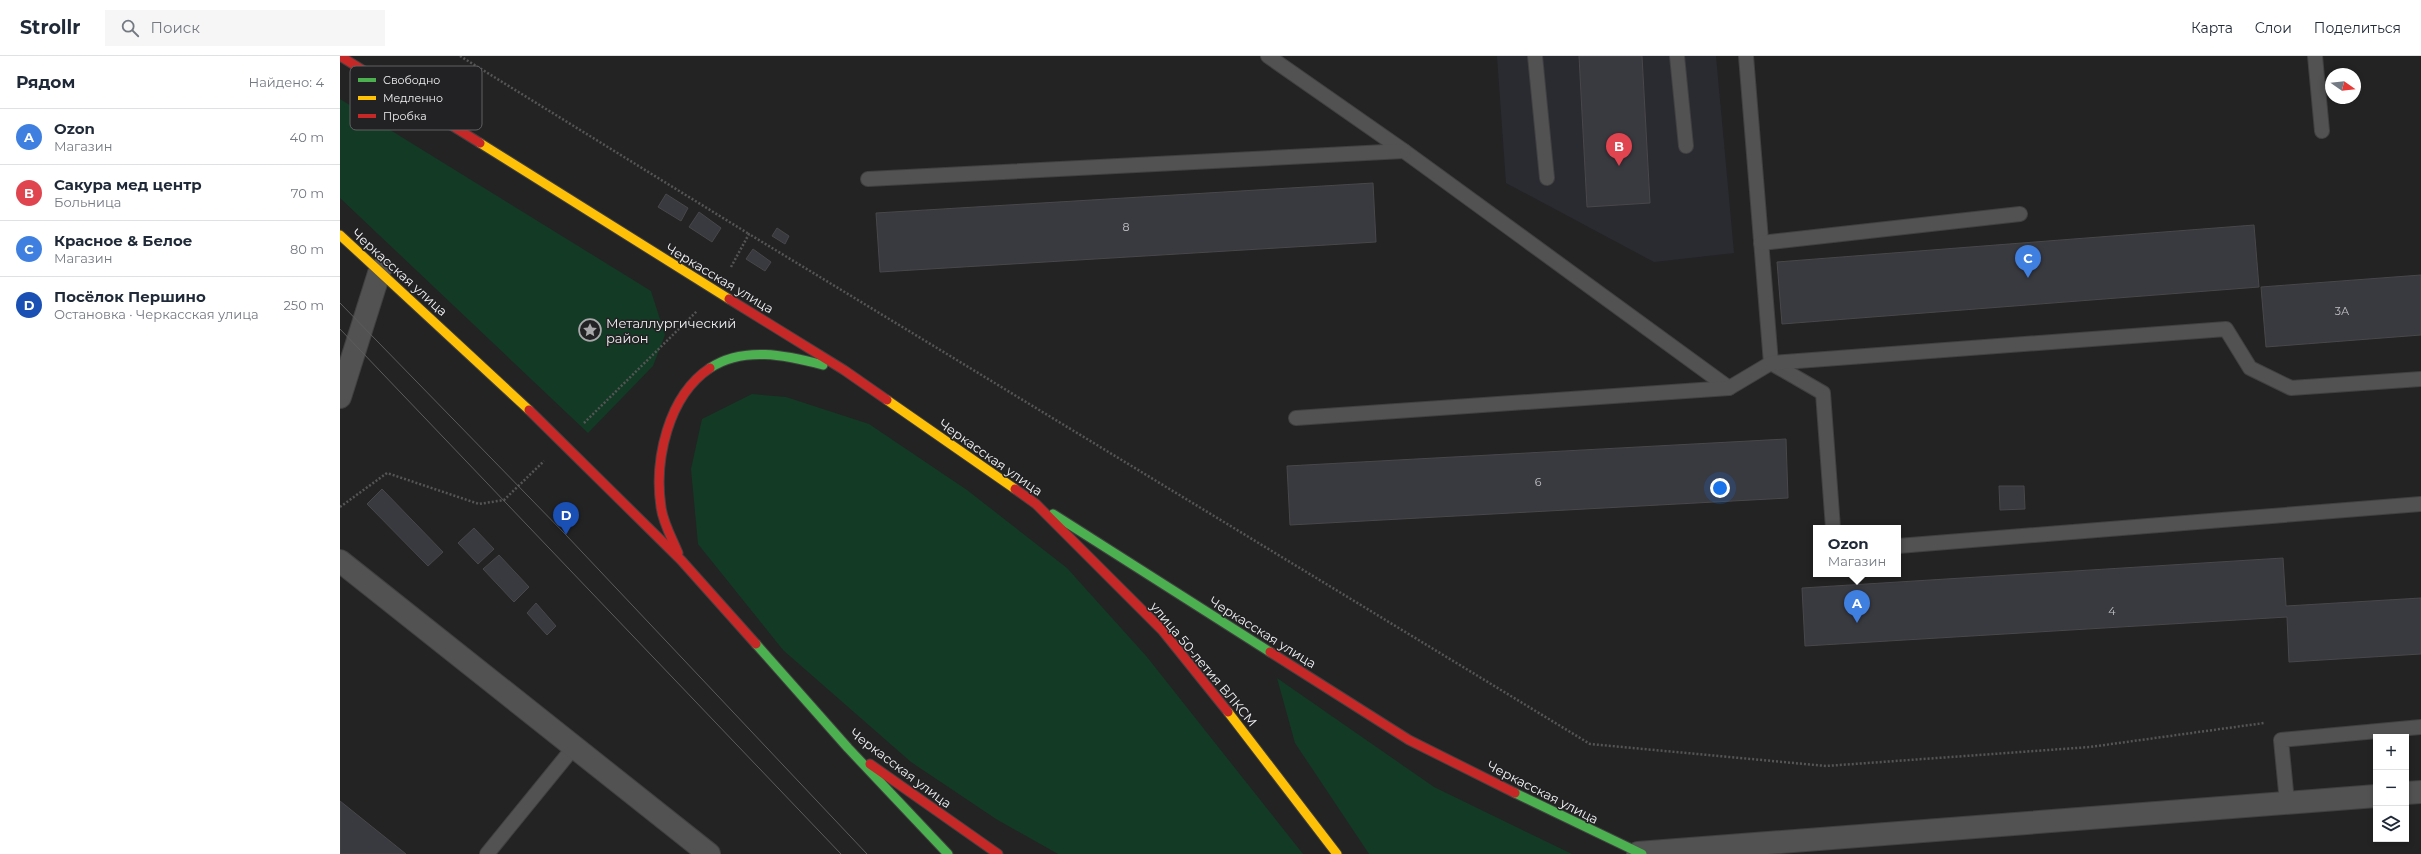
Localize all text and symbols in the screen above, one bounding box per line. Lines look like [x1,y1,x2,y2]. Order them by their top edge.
search box [105,10,385,46]
text: Strollr [20,16,81,39]
icon: search [119,17,141,39]
text: Поиск [151,18,200,37]
text: Карта [2191,19,2233,37]
text: Слои [2255,19,2292,37]
text: Поделиться [2314,19,2401,37]
legend [350,66,482,130]
north arrow [2325,68,2361,104]
text: Рядом [16,72,75,92]
text: Свободно [383,73,440,87]
text: Найдено: 4 [249,74,324,90]
text: Медленно [383,91,443,105]
text: Пробка [383,109,427,123]
text: Ozon [54,119,95,138]
text: A [24,129,34,145]
text: 40 m [290,129,324,145]
pin: B [1606,133,1632,166]
text: Магазин [54,138,113,154]
text: Сакура мед центр [54,175,202,194]
text: B [24,185,34,201]
text: 70 m [291,185,324,201]
text: Больница [54,194,121,210]
house number: 8 [1122,220,1130,234]
street label: Черкасская улица [349,225,451,319]
text: Красное & Белое [54,231,192,250]
street label: Черкасская улица [663,240,777,316]
text: C [24,241,34,257]
text: 80 m [290,241,324,257]
pin: C [2015,245,2041,278]
text: Магазин [54,250,113,266]
text: Посёлок Першино [54,287,206,306]
text: D [24,297,34,313]
text: 250 m [283,297,324,313]
house number: 3А [2335,304,2350,318]
text: Остановка · Черкасская улица [54,306,259,322]
place label: Металлургический район [606,315,736,346]
place icon: Металлургический район [577,317,603,343]
street label: Черкасская улица [936,415,1046,499]
house number: 6 [1535,475,1542,489]
your location [1710,478,1730,498]
pin: D [553,502,579,535]
popup [1813,525,1901,577]
text: Ozon [1828,534,1869,553]
text: Магазин [1828,553,1886,569]
pin: A [1844,590,1870,623]
street label: Черкасская улица [1207,593,1319,671]
street label: улица 50-летия ВЛКСМ [1147,598,1261,730]
house number: 4 [2108,604,2116,618]
street label: Черкасская улица [847,725,955,811]
map controls [2373,734,2409,842]
button: + [2373,734,2409,770]
street label: Черкасская улица [1485,757,1601,827]
button: − [2373,770,2409,806]
button: layers [2373,806,2409,842]

